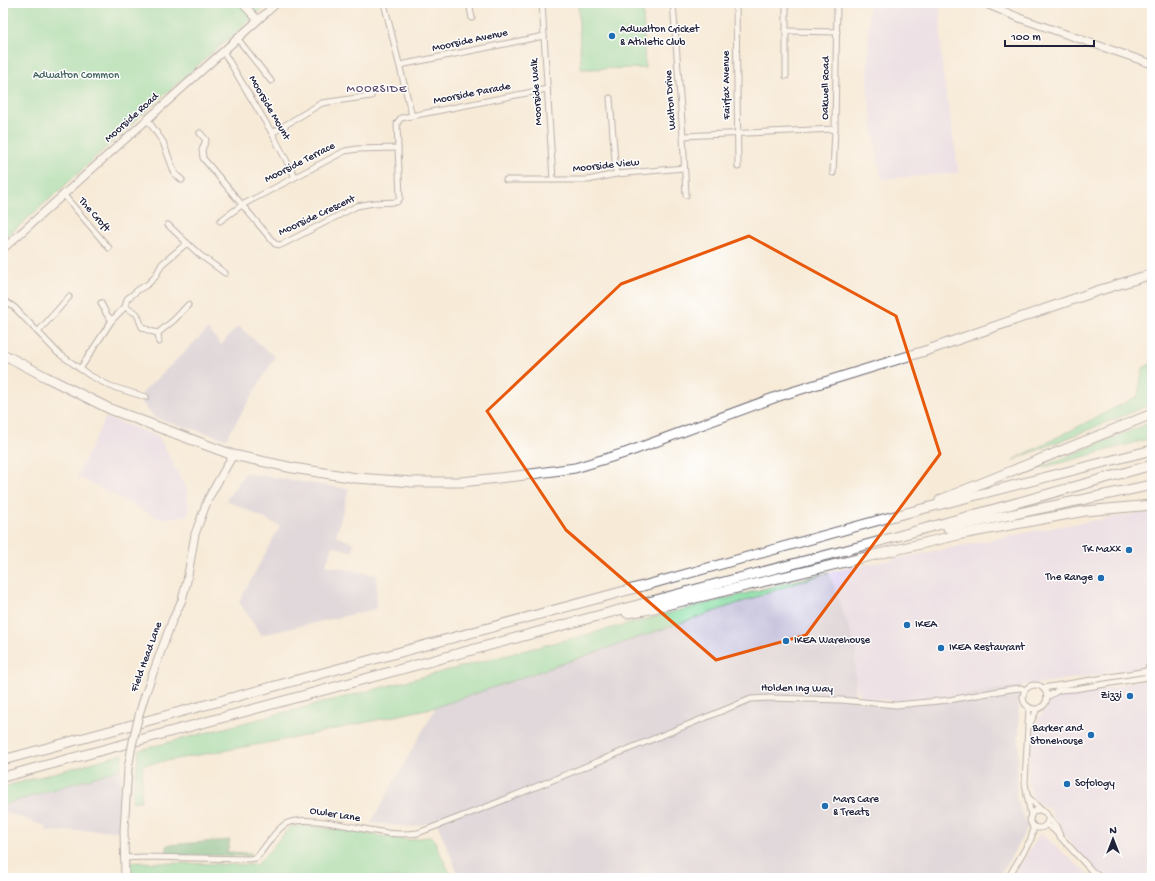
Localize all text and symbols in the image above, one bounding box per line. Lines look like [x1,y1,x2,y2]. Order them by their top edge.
scale bar [1005,22,1094,48]
place label: Adwalton Cricket & Athletic Club [620,24,701,49]
street label: Moorside Avenue [431,27,509,55]
marker: Adwalton Cricket & Athletic Club [607,31,617,41]
text: 100 m [1010,31,1041,45]
street label: Fairfax Avenue [719,50,734,121]
street label: Oakwell Road [819,55,833,120]
street label: Moorside Walk [529,57,545,126]
street label: Walton Drive [663,69,679,130]
park label: Adwalton Common [33,70,120,82]
street label: Moorside Mount [246,74,293,144]
street label: Moorside Parade [432,81,512,107]
district label: MOORSIDE [347,83,407,97]
street label: Moorside Road [103,90,162,145]
street label: Moorside Terrace [263,140,337,186]
street label: Moorside View [572,156,640,175]
street label: Moorside Crescent [277,192,358,239]
street label: The Croft [75,194,114,236]
place label: TK Maxx [1082,544,1121,556]
marker: TK Maxx [1124,545,1134,555]
place label: The Range [1045,572,1093,584]
marker: The Range [1096,573,1106,583]
place label: IKEA [915,619,938,631]
street label: Field Head Lane [128,620,165,694]
marker: IKEA [902,620,912,630]
place label: IKEA Warehouse [794,635,871,647]
marker: IKEA Warehouse [781,636,791,646]
place label: IKEA Restaurant [949,642,1026,654]
marker: IKEA Restaurant [936,643,946,653]
street label: Holden Ing Way [761,682,834,696]
place label: Zizzi [1100,690,1122,702]
marker: Zizzi [1125,691,1135,701]
place label: Barker and Stonehouse [1030,723,1085,748]
marker: Barker and Stonehouse [1086,730,1096,740]
place label: Sofology [1075,777,1115,790]
marker: Sofology [1062,779,1072,789]
place label: Mars Care & Treats [833,794,879,819]
marker: Mars Care & Treats [820,801,830,811]
street label: Owler Lane [309,805,361,825]
north arrow [1093,819,1133,859]
text: N [1109,825,1117,837]

